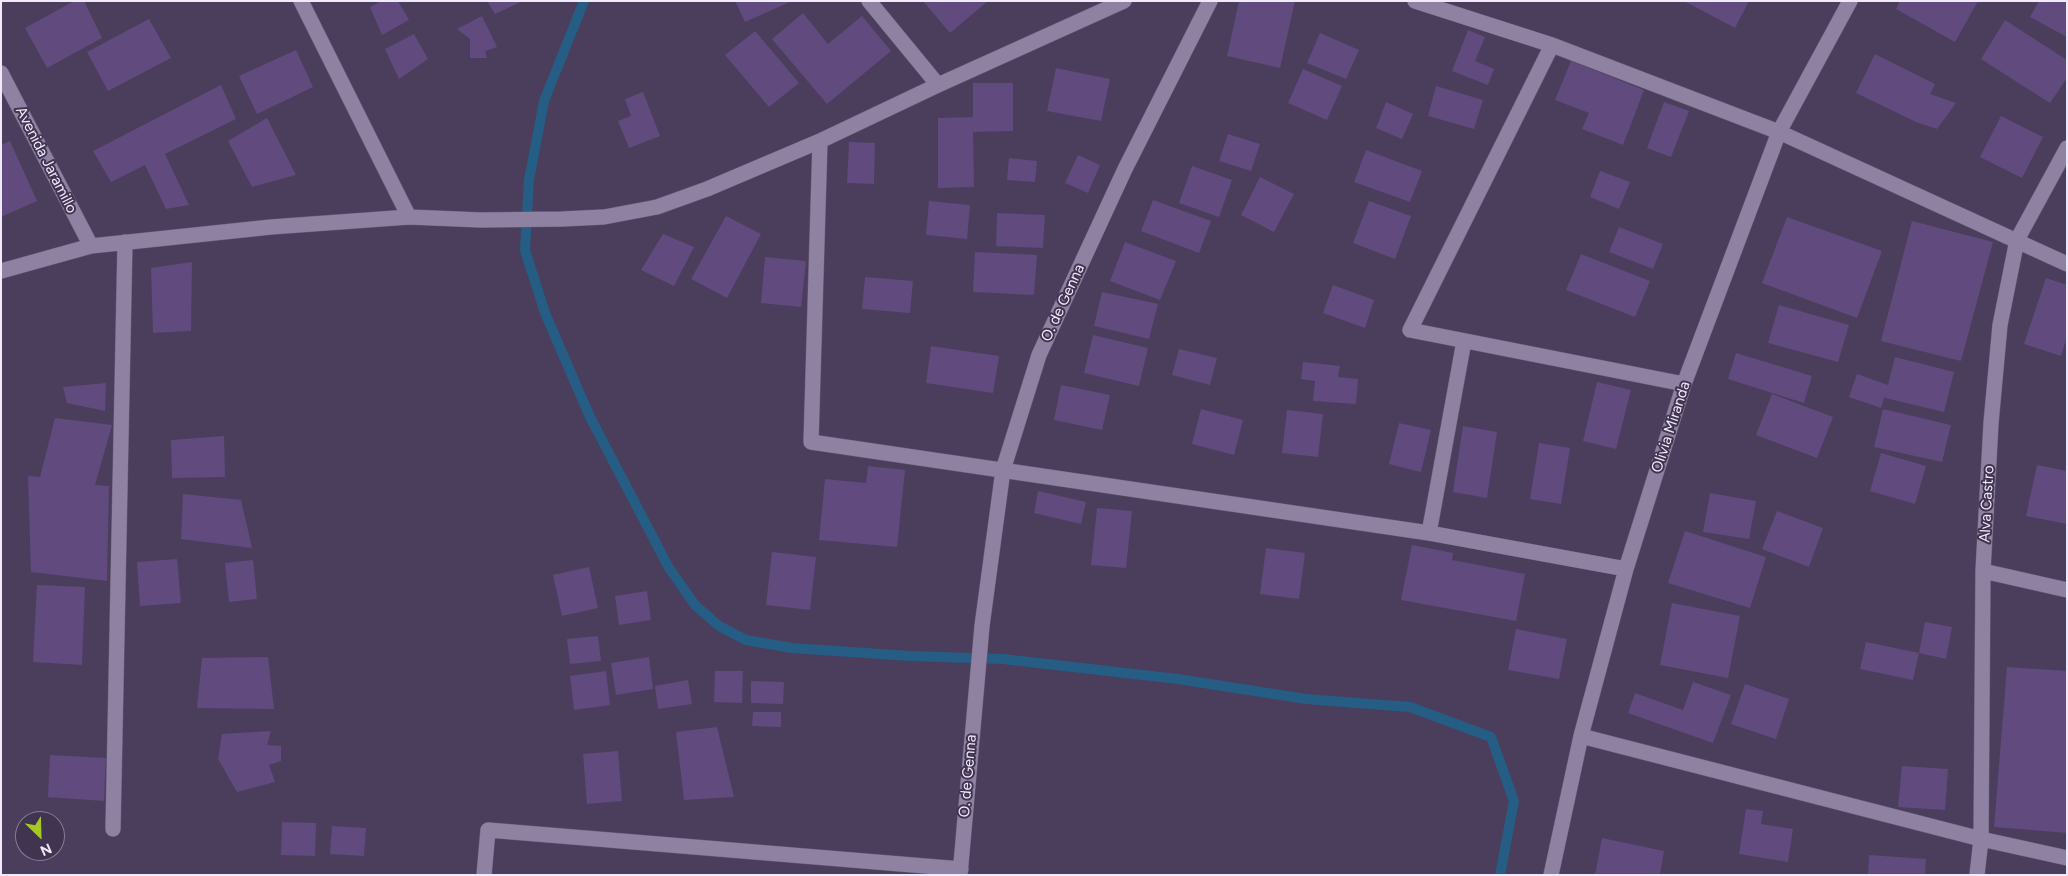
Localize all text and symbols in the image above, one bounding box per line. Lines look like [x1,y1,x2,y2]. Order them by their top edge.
street label: Avenida Jaramillo [11,104,81,216]
street label: O. de Genna [1037,262,1089,344]
street label: Olivia Miranda [1648,379,1694,475]
street label: Alva Castro [1976,465,1998,543]
street label: O. de Genna [955,734,981,818]
north arrow [15,811,65,861]
text: N [38,839,54,859]

